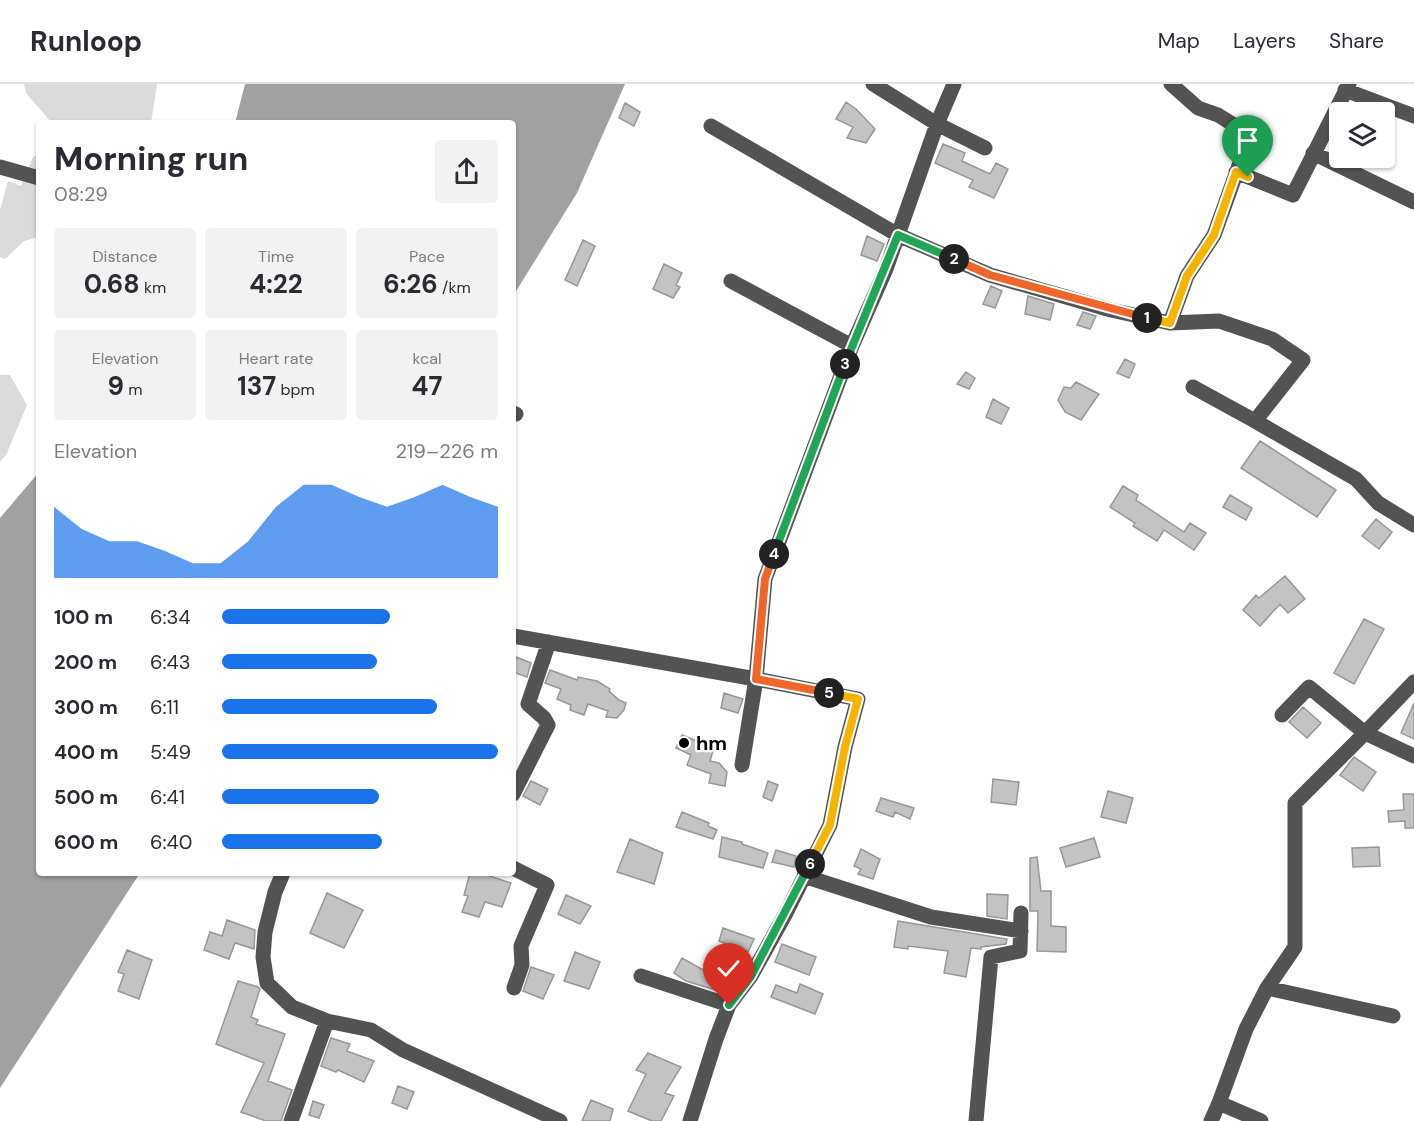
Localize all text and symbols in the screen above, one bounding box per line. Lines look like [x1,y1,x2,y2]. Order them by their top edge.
text: Runloop [30,23,142,60]
text: Map [1158,27,1200,55]
text: Layers [1233,27,1296,55]
text: Share [1329,27,1384,55]
map controls [1329,102,1395,168]
button: layers [1329,102,1395,168]
pin [1222,115,1273,177]
icon: arrive [1231,124,1264,157]
text: Morning run [54,137,248,180]
button: share [435,140,498,203]
text: 08:29 [54,181,108,207]
pin: 2 [939,244,969,274]
text: Distance [93,246,157,267]
text: Time [258,246,294,267]
text: Pace [409,246,445,267]
text: 2 [949,248,959,269]
text: 0.68 [84,267,140,301]
text: 4:22 [249,267,303,301]
text: 6:26 [383,267,438,301]
text: km [140,277,166,298]
text: /km [438,277,471,298]
pin: 1 [1132,303,1162,333]
text: 1 [1144,307,1150,328]
text: Elevation [92,348,158,369]
text: Heart rate [239,348,313,369]
text: kcal [413,348,441,369]
pin: 3 [830,349,860,379]
text: 3 [840,353,850,374]
text: 9 [107,369,124,403]
text: 137 [237,369,276,403]
text: 47 [412,369,442,403]
text: m [124,379,143,400]
text: bpm [276,379,315,400]
text: Elevation [54,438,137,464]
text: 219–226 m [396,438,498,464]
pin: 4 [759,539,789,569]
text: 4 [769,543,779,564]
text: 100 m [54,604,113,630]
text: 6:34 [150,604,191,630]
text: 200 m [54,649,117,675]
text: 6:43 [150,649,191,675]
pin: 5 [814,678,844,708]
text: 5 [824,682,834,703]
text: 300 m [54,694,118,720]
text: 6:11 [150,694,179,720]
place label: hm [696,730,727,756]
marker: hm [677,736,691,750]
text: 400 m [54,739,119,765]
text: 5:49 [150,739,191,765]
text: 500 m [54,784,118,810]
text: 6:41 [150,784,185,810]
text: 600 m [54,829,118,855]
text: 6:40 [150,829,192,855]
pin: 6 [795,849,825,879]
text: 6 [805,853,815,874]
pin [703,943,754,1005]
icon: check [712,952,745,985]

